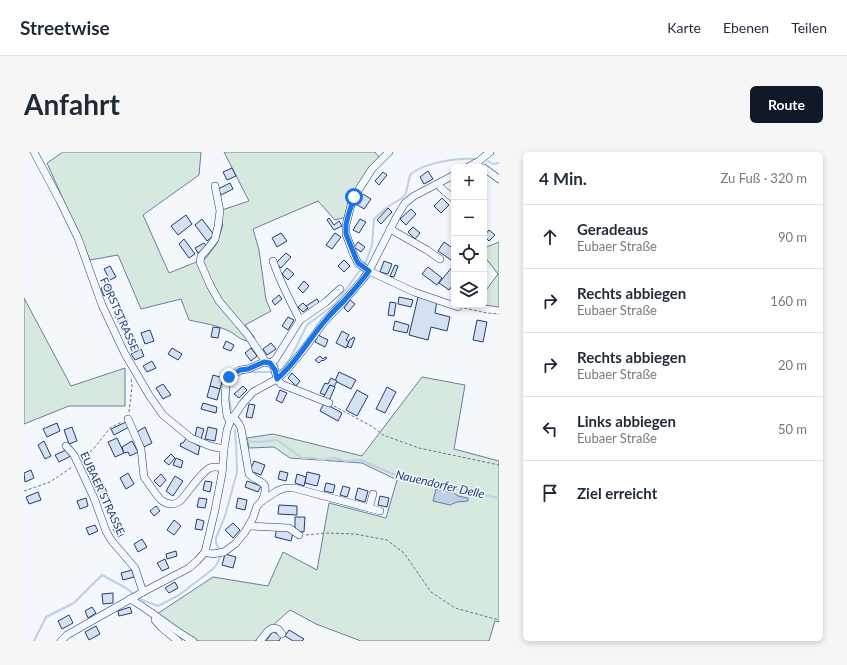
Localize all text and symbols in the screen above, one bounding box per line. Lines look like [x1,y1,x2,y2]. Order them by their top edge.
text: Streetwise [20,16,110,39]
text: Karte [667,19,701,36]
text: Ebenen [723,19,769,36]
text: Teilen [791,19,827,36]
button: Route [750,86,823,123]
text: Anfahrt [24,87,120,121]
map controls [451,164,487,308]
button: + [451,164,487,200]
text: 4 Min. [539,168,587,189]
text: Zu Fuß · 320 m [721,170,807,186]
route start [345,188,363,206]
button: − [451,200,487,236]
text: Geradeaus [577,220,648,238]
icon: ahead [539,226,561,248]
text: 90 m [778,229,807,245]
button: locate [451,236,487,272]
text: Eubaer Straße [577,238,657,254]
button: layers [451,272,487,308]
street label: FORSTSTRASSE [98,275,142,353]
text: Rechts abbiegen [577,284,686,302]
icon: right [539,290,561,312]
text: 160 m [770,293,807,309]
text: Eubaer Straße [577,302,657,318]
text: Rechts abbiegen [577,348,686,366]
icon: right [539,354,561,376]
text: 20 m [778,357,807,373]
text: Eubaer Straße [577,366,657,382]
route end [220,368,238,386]
text: Links abbiegen [577,412,676,430]
icon: left [539,418,561,440]
text: 50 m [778,421,807,437]
text: Eubaer Straße [577,430,657,446]
street label: EUBAER STRASSE [78,449,128,537]
water label: Nauendorfer Delle [394,466,486,502]
icon: arrive [539,482,561,504]
text: Ziel erreicht [577,484,657,502]

